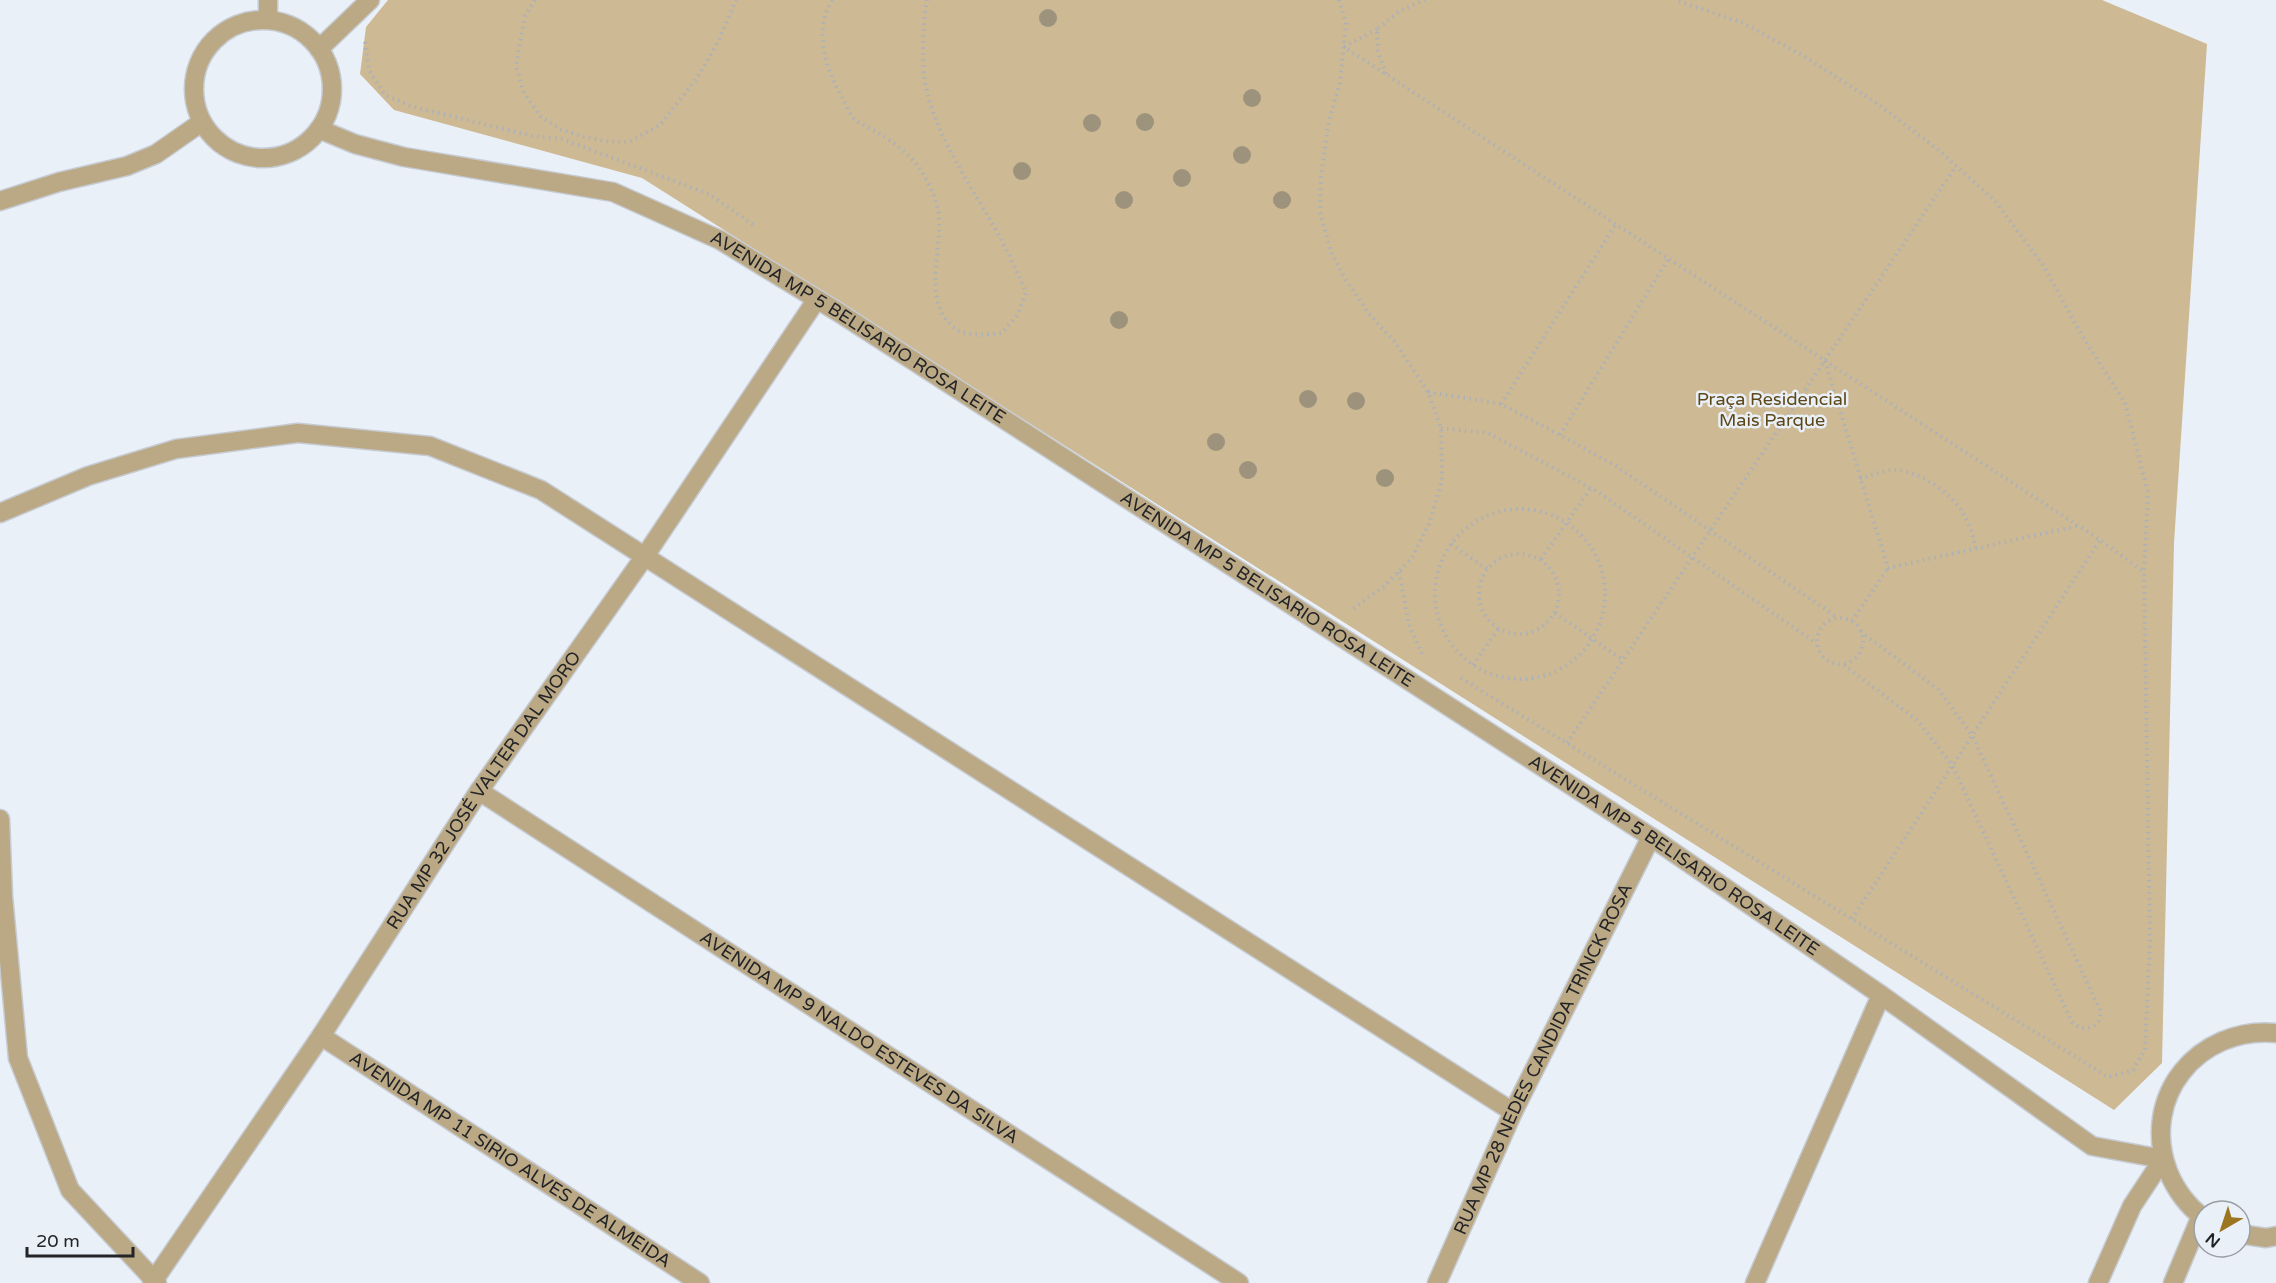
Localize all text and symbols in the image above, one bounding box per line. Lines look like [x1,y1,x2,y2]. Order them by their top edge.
street label: AVENIDA MP 5 BELISARIO ROSA LEITE [707,226,1010,428]
park label: Praça Residencial Mais Parque [1697,388,1847,431]
street label: AVENIDA MP 5 BELISARIO ROSA LEITE [1116,486,1418,692]
street label: RUA MP 32 JOSÉ VALTER DAL MORO [382,647,585,934]
street label: AVENIDA MP 5 BELISARIO ROSA LEITE [1524,750,1823,960]
street label: RUA MP 28 NEDES CANDIDA TRINCK ROSA [1449,879,1637,1238]
street label: AVENIDA MP 9 NALDO ESTEVES DA SILVA [696,926,1023,1148]
street label: AVENIDA MP 11 SIRIO ALVES DE ALMEIDA [345,1047,675,1272]
north arrow [2192,1199,2252,1259]
scale bar [27,1220,134,1258]
text: N [2202,1228,2224,1252]
text: 20 m [36,1230,80,1252]

